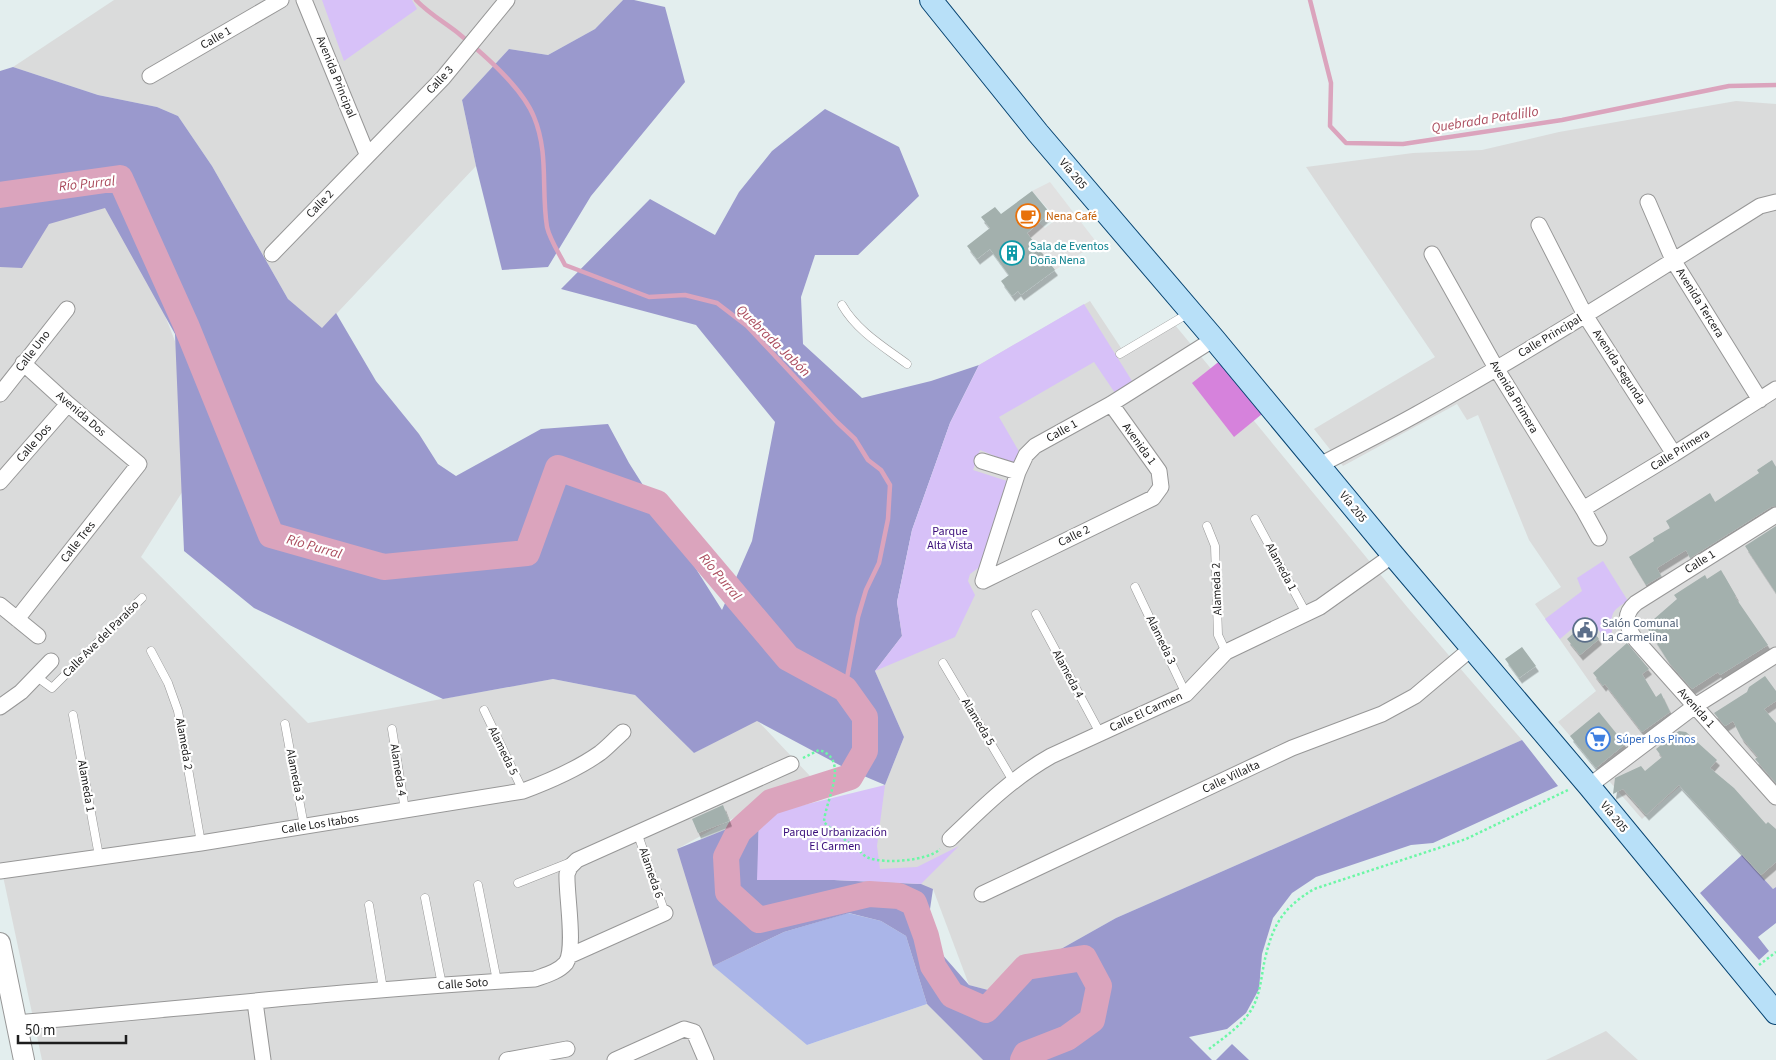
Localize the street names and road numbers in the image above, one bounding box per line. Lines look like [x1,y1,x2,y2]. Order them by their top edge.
street label: Calle 1 [197,22,235,54]
street label: Avenida Principal [312,33,360,121]
street label: Calle 3 [422,62,458,98]
street label: Vía 205 [1055,155,1091,193]
street label: Calle 2 [302,186,338,222]
street label: Avenida Tercera [1672,265,1728,341]
street label: Calle Principal [1515,310,1585,362]
street label: Avenida Segunda [1588,326,1650,408]
street label: Calle Uno [11,327,55,375]
street label: Avenida Primera [1486,357,1542,437]
street label: Avenida Dos [52,387,110,441]
street label: Calle 1 [1043,415,1081,447]
street label: Avenida 1 [1118,419,1160,469]
street label: Calle Dos [12,420,56,466]
street label: Calle Primera [1647,425,1713,475]
street label: Vía 205 [1335,488,1371,526]
street label: Calle Tres [56,518,100,566]
street label: Calle 2 [1055,521,1093,551]
street label: Alameda 1 [1261,540,1301,594]
street label: Calle 1 [1681,546,1719,578]
street label: Alameda 2 [1208,562,1226,616]
street label: Calle Ave del Paraíso [59,597,143,681]
street label: Alameda 3 [1142,613,1180,667]
street label: Alameda 4 [1048,647,1088,701]
street label: Avenida 1 [1673,684,1719,732]
street label: Calle El Carmen [1107,688,1185,736]
street label: Alameda 5 [957,695,999,749]
street label: Alameda 2 [171,717,197,771]
street label: Alameda 5 [484,724,522,778]
street label: Alameda 4 [385,743,411,797]
street label: Alameda 3 [282,748,308,802]
street label: Calle Villalta [1199,756,1263,798]
street label: Alameda 1 [73,759,99,813]
street label: Vía 205 [1596,798,1632,836]
street label: Calle Los Itabos [280,809,360,839]
street label: Alameda 6 [634,845,668,901]
street label: Calle Soto [437,974,489,994]

